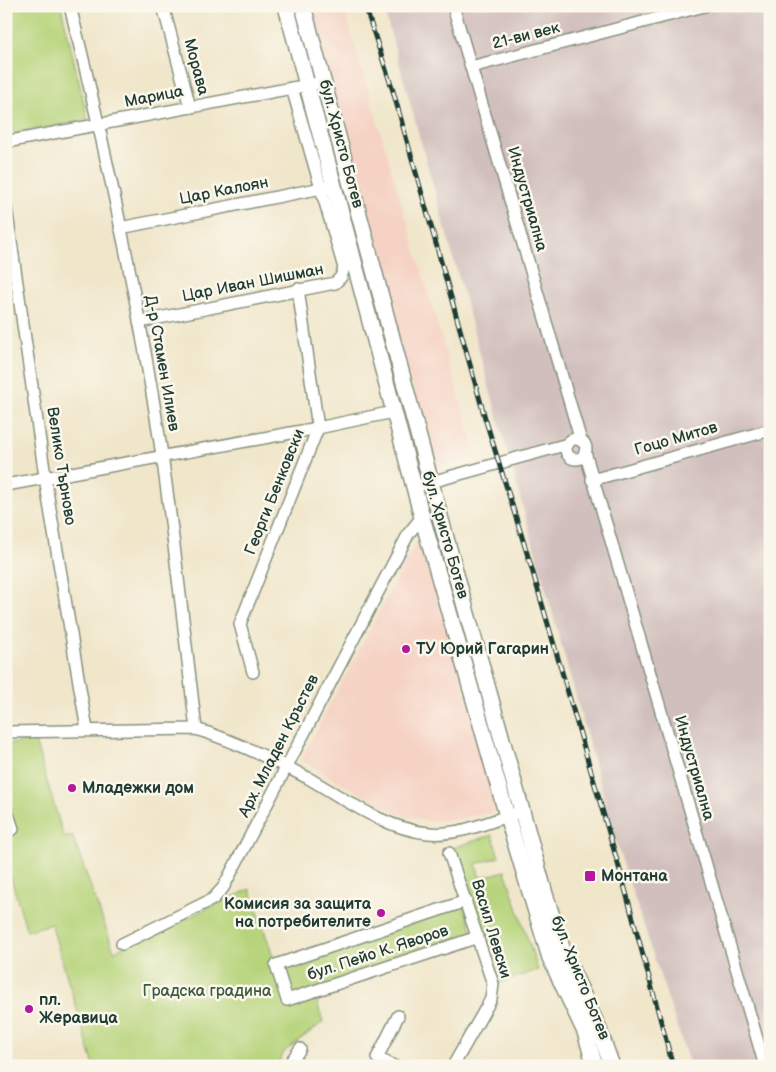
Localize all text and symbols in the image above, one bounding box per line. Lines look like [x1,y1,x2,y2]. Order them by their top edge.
street label: 21-ви век [490,18,562,54]
street label: Морава [179,37,213,98]
street label: бул. Христо Ботев [315,78,367,211]
street label: Марица [123,82,186,112]
street label: Индустриална [503,144,551,254]
street label: Цар Калоян [178,173,270,209]
street label: Цар Иван Шишман [181,260,325,306]
street label: Д-р Стамен Илиев [141,293,183,433]
street label: Велико Търново [42,406,80,526]
street label: Гоцо Митов [632,418,720,460]
street label: Георги Бенковски [241,426,309,558]
street label: бул. Христо Ботев [418,469,472,602]
place label: ТУ Юрий Гагарин [416,640,549,659]
marker: ТУ Юрий Гагарин [400,643,412,655]
street label: Арх. Младен Кръстев [234,671,324,821]
street label: Индустриална [670,713,718,823]
place label: Младежки дом [82,779,194,798]
marker: Младежки дом [66,782,78,794]
place label: Монтана [601,867,668,886]
marker: Монтана [583,869,597,883]
street label: Васил Левски [467,877,515,981]
place label: Комисия за защита на потребителите [224,895,372,932]
marker: Комисия за защита на потребителите [375,907,387,919]
street label: бул. Христо Ботев [547,913,614,1043]
street label: бул. Пейо К. Яворов [305,921,451,985]
park label: Градска градина [143,982,272,1001]
place label: пл. Жеравица [39,991,118,1028]
marker: пл. Жеравица [23,1003,35,1015]

